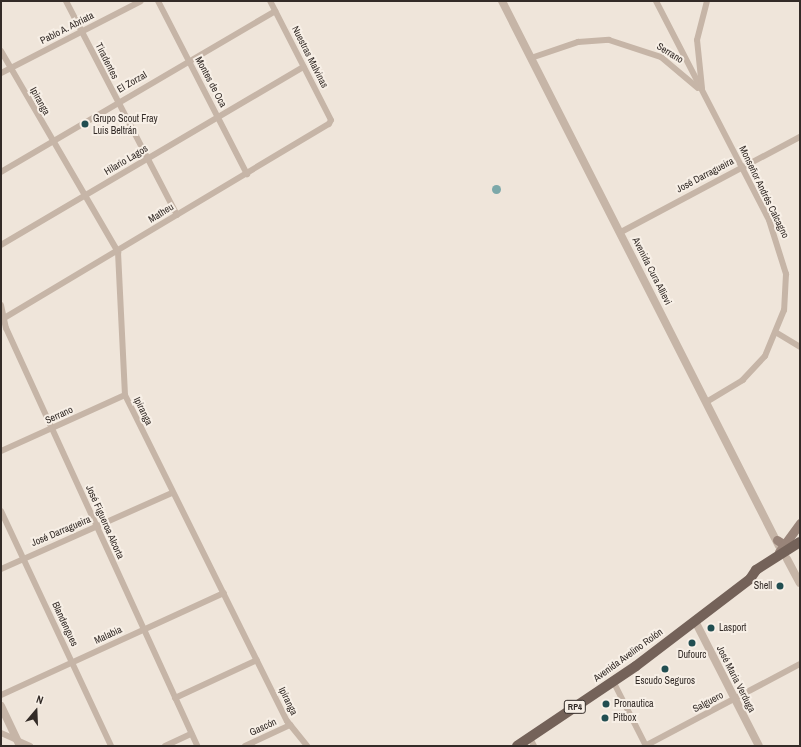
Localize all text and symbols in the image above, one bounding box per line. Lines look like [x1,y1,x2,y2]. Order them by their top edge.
street label: Pablo A. Abriata [38,9,96,47]
street label: Nuestras Malvinas [289,24,331,90]
street label: Serrano [654,40,686,66]
street label: Tiradentes [93,41,121,81]
street label: Montes de Oca [193,55,229,109]
street label: El Zorzal [115,69,149,95]
street label: Ipiranga [27,85,53,117]
place label: Grupo Scout Fray Luis Beltrán [93,112,158,136]
marker: Grupo Scout Fray Luis Beltrán [80,119,90,129]
street label: Hilario Lagos [102,142,150,178]
street label: Monseñor Andrés Calcagno [736,144,792,240]
street label: José Darragueira [674,155,736,195]
street label: Matheu [146,201,176,225]
street label: Avenida Cura Allievi [630,235,674,307]
street label: Ipiranga [131,395,155,427]
street label: Serrano [43,403,75,427]
street label: José Figueroa Alcorta [83,483,127,561]
street label: José Darragueira [29,513,93,549]
place label: Shell [754,580,772,592]
marker: Shell [775,581,785,591]
street label: Blandengues [49,600,81,648]
place label: Lasport [719,622,746,634]
street label: Malabia [92,623,124,647]
marker: Lasport [706,623,716,633]
street label: Avenida Avelino Rolón [591,626,665,684]
marker: Dufourc [687,638,697,648]
street label: José Maria Verduga [714,644,758,714]
place label: Dufourc [678,649,706,661]
marker: Escudo Seguros [660,664,670,674]
place label: Escudo Seguros [635,675,695,687]
street label: Ipiranga [276,685,300,717]
street label: Salguero [691,689,725,715]
north arrow [16,691,56,731]
text: N [35,692,45,707]
place label: Pronautica [614,698,654,710]
marker: Pronautica [601,699,611,709]
road number: RP4 [563,700,587,714]
place label: Pitbox [613,712,636,724]
marker: Pitbox [600,713,610,723]
street label: Gascón [248,716,278,738]

